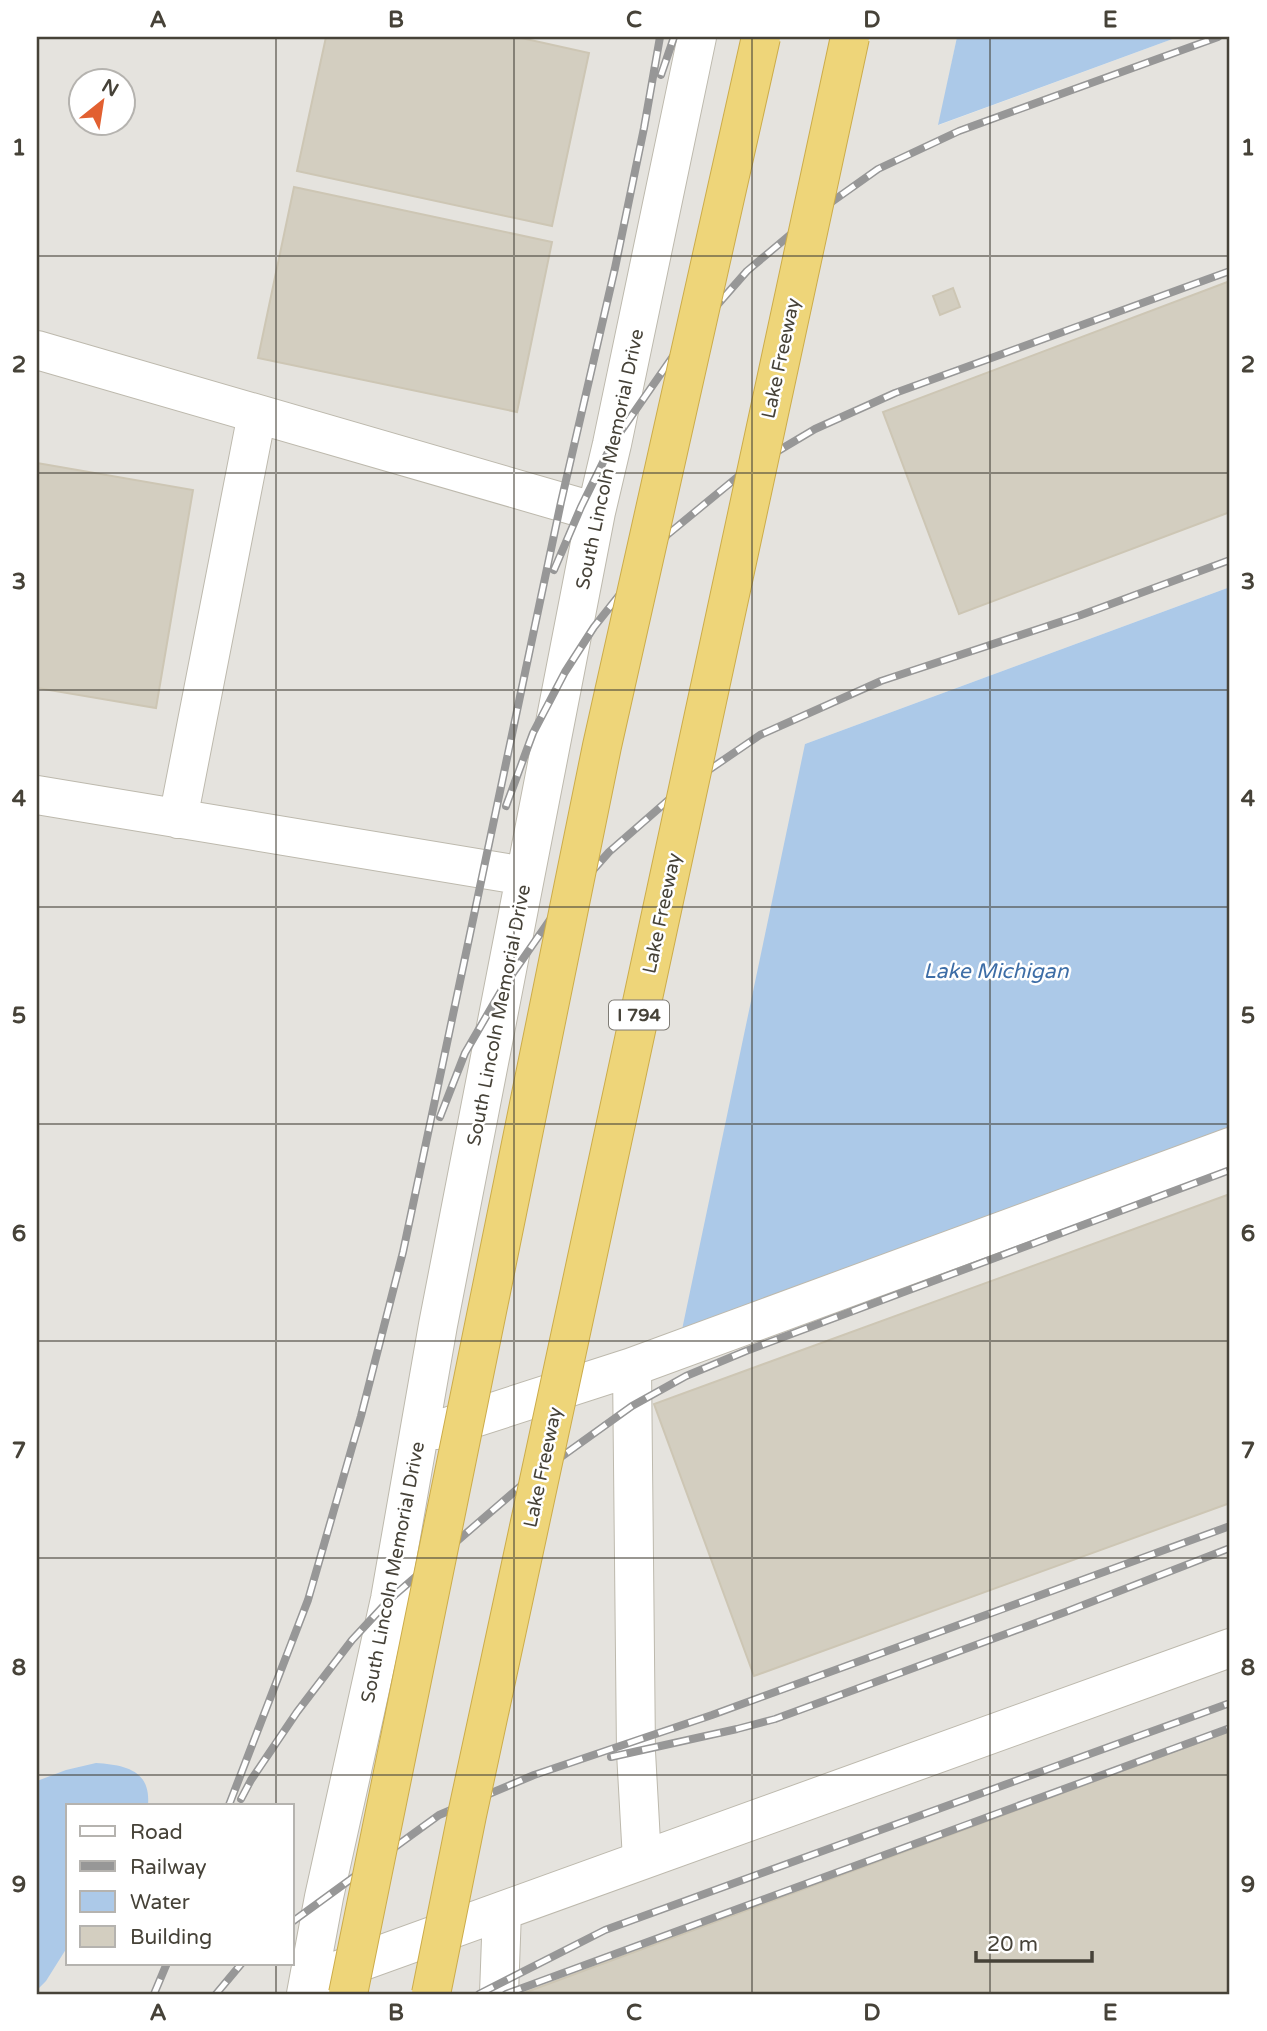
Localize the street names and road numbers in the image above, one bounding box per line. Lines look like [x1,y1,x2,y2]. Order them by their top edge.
street label: Lake Freeway [757,296,804,420]
street label: South Lincoln Memorial Drive [572,327,648,591]
street label: Lake Freeway [638,851,685,975]
street label: South Lincoln Memorial Drive [463,883,535,1148]
road number: I 794 [609,1000,669,1030]
street label: Lake Freeway [519,1405,566,1529]
street label: South Lincoln Memorial Drive [357,1440,429,1705]

